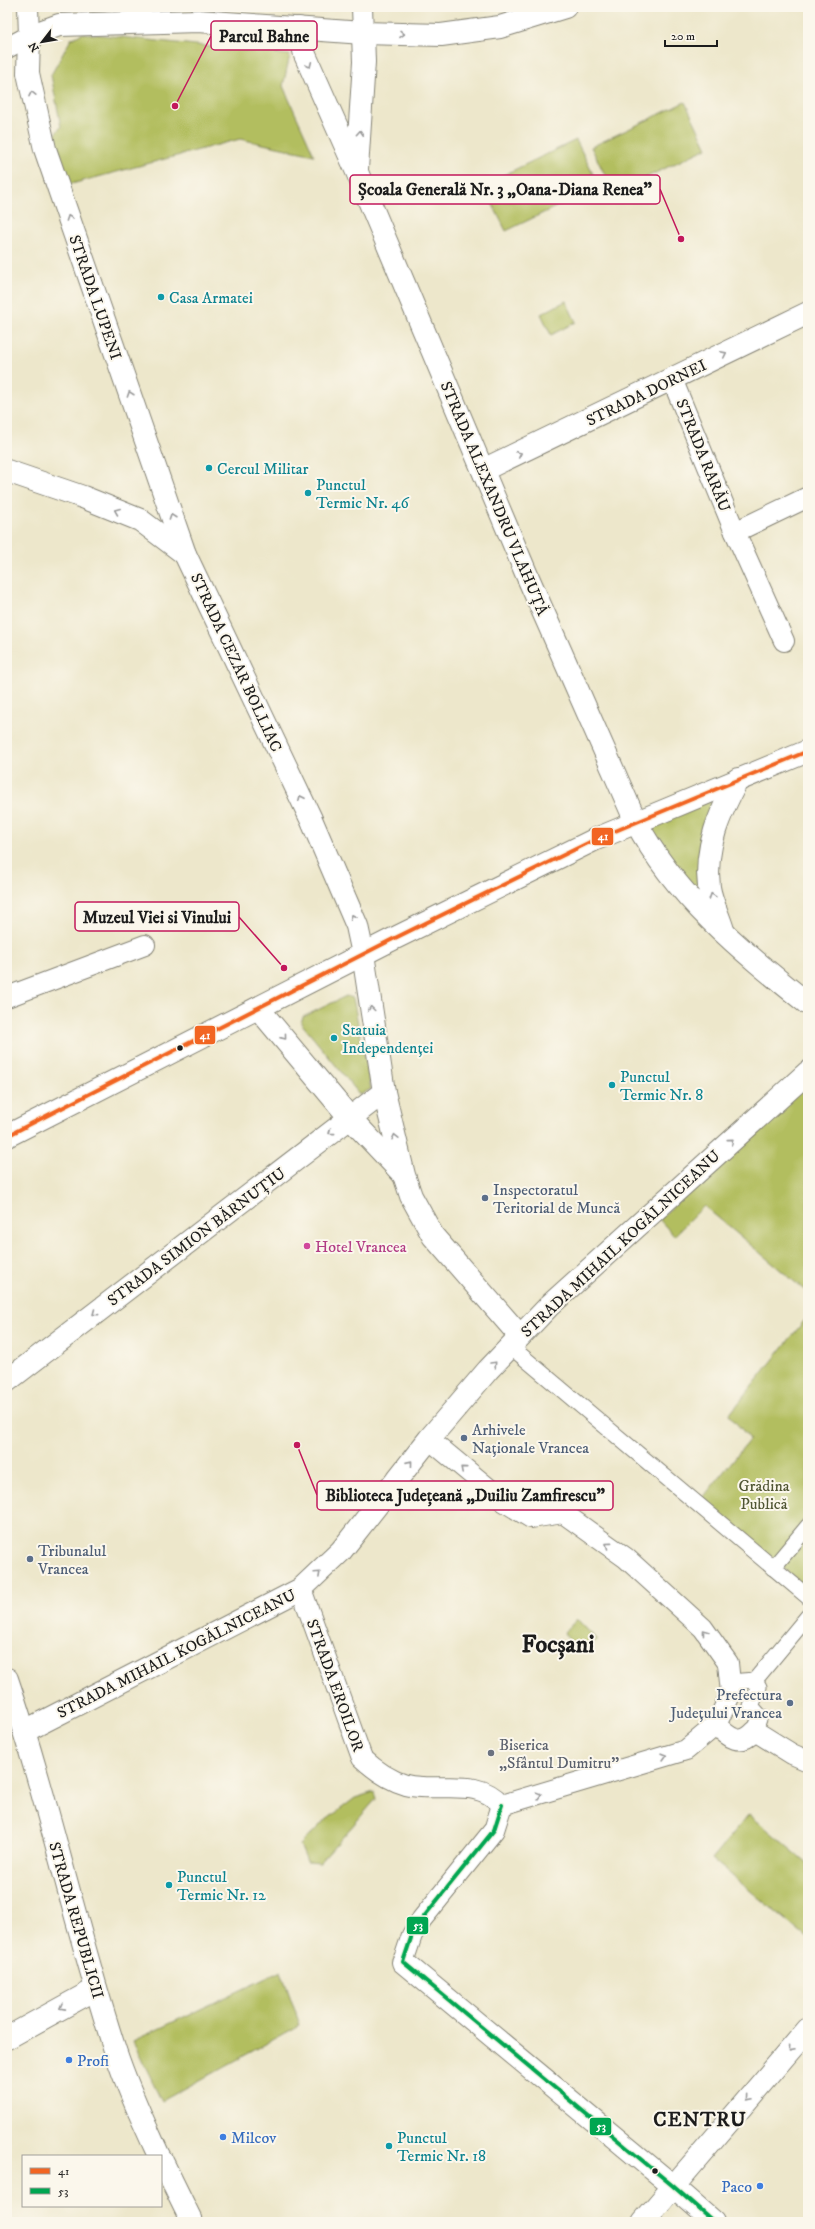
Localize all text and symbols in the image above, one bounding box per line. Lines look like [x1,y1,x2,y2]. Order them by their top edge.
callout: Parcul Bahne [211,21,317,50]
north arrow [22,22,62,62]
scale bar [665,22,717,48]
text: Parcul Bahne [219,26,309,48]
text: 20 m [671,29,695,44]
one-way arrow [399,30,405,38]
text: N [26,39,43,54]
one-way arrow [304,61,312,69]
one-way arrow [29,90,37,97]
one-way arrow [355,130,364,136]
callout: Școala Generală Nr. 3 „Oana-Diana Renea" [350,175,660,204]
text: Școala Generală Nr. 3 „Oana-Diana Renea" [358,179,652,201]
one-way arrow [65,215,73,222]
street label: STRADA LUPENI [64,232,126,363]
place label: Casa Armatei [169,288,253,308]
marker: Casa Armatei [156,292,166,302]
one-way arrow [719,351,727,359]
street label: STRADA DORNEI [583,355,710,431]
street label: STRADA ALEXANDRU VLAHUȚĂ [436,378,553,619]
one-way arrow [126,391,134,398]
street label: STRADA RARĂU [671,396,735,515]
one-way arrow [514,451,522,459]
place label: Cercul Militar [217,459,309,479]
marker: Cercul Militar [204,463,214,473]
place label: Punctul Termic Nr. 46 [316,475,409,513]
marker: Punctul Termic Nr. 46 [303,488,313,498]
one-way arrow [114,507,121,515]
one-way arrow [169,513,177,520]
street label: STRADA CEZAR BOLLIAC [186,570,286,755]
one-way arrow [298,794,306,802]
line badge: 41 [591,827,614,846]
text: 41 [597,830,608,844]
one-way arrow [708,893,717,900]
callout: Muzeul Viei si Vinului [75,902,239,931]
text: Muzeul Viei si Vinului [83,907,232,929]
one-way arrow [349,913,357,920]
one-way arrow [367,1006,376,1012]
place label: Statuia Independenței [342,1020,433,1058]
line badge: 41 [194,1025,216,1045]
text: 41 [199,1029,210,1043]
one-way arrow [280,1032,287,1039]
marker: Statuia Independenței [329,1033,339,1043]
unlabelled marker [175,1043,185,1053]
place label: Punctul Termic Nr. 8 [620,1067,703,1105]
marker: Punctul Termic Nr. 8 [607,1080,617,1090]
one-way arrow [328,1127,335,1135]
one-way arrow [391,1134,399,1140]
one-way arrow [726,1138,734,1145]
street label: STRADA MIHAIL KOGĂLNICEANU [517,1146,725,1342]
street label: STRADA SIMION BĂRNUȚIU [104,1163,290,1310]
place label: Inspectoratul Teritorial de Muncă [493,1180,620,1218]
marker: Inspectoratul Teritorial de Muncă [480,1193,490,1203]
place label: Hotel Vrancea [315,1237,407,1257]
marker: Hotel Vrancea [302,1241,312,1251]
one-way arrow [92,1309,99,1316]
one-way arrow [489,1361,496,1369]
place label: Arhivele Naționale Vrancea [472,1420,589,1458]
marker: Arhivele Naționale Vrancea [459,1433,469,1443]
one-way arrow [405,1461,412,1468]
one-way arrow [460,1466,468,1473]
park label: Grădina Publică [738,1476,790,1514]
callout: Biblioteca Județeană „Duiliu Zamfirescu" [317,1481,613,1510]
text: Biblioteca Județeană „Duiliu Zamfirescu" [325,1485,605,1507]
place label: Tribunalul Vrancea [37,1541,106,1579]
one-way arrow [605,1542,612,1550]
marker: Tribunalul Vrancea [25,1554,35,1564]
one-way arrow [313,1571,321,1579]
street label: STRADA MIHAIL KOGĂLNICEANU [54,1585,299,1723]
street label: STRADA EROILOR [302,1616,368,1755]
one-way arrow [703,1629,710,1636]
district label: Focșani [522,1630,594,1660]
place label: Prefectura Județului Vrancea [668,1685,782,1723]
marker: Prefectura Județului Vrancea [785,1698,795,1708]
place label: Biserica „Sfântul Dumitru" [499,1735,619,1773]
marker: Biserica „Sfântul Dumitru" [486,1748,496,1758]
one-way arrow [660,1752,667,1761]
one-way arrow [536,1791,543,1800]
street label: STRADA REPUBLICII [44,1840,108,2001]
place label: Punctul Termic Nr. 12 [177,1867,266,1905]
marker: Punctul Termic Nr. 12 [164,1880,174,1890]
line badge: 53 [406,1916,429,1935]
text: 53 [412,1919,423,1933]
one-way arrow [59,2003,66,2010]
one-way arrow [789,2044,796,2052]
place label: Profi [77,2051,109,2071]
marker: Profi [64,2055,74,2065]
one-way arrow [746,2093,754,2101]
district label: CENTRU [653,2108,747,2133]
line badge: 53 [589,2117,612,2136]
text: 53 [595,2120,606,2134]
place label: Milcov [231,2128,277,2148]
place label: Punctul Termic Nr. 18 [397,2128,486,2166]
marker: Milcov [218,2132,228,2142]
marker: Punctul Termic Nr. 18 [384,2141,394,2151]
legend [22,2155,162,2207]
text: 41 [58,2164,69,2179]
unlabelled marker [650,2166,660,2176]
place label: Paco [721,2177,752,2197]
marker: Paco [755,2181,765,2191]
text: 53 [58,2184,68,2199]

